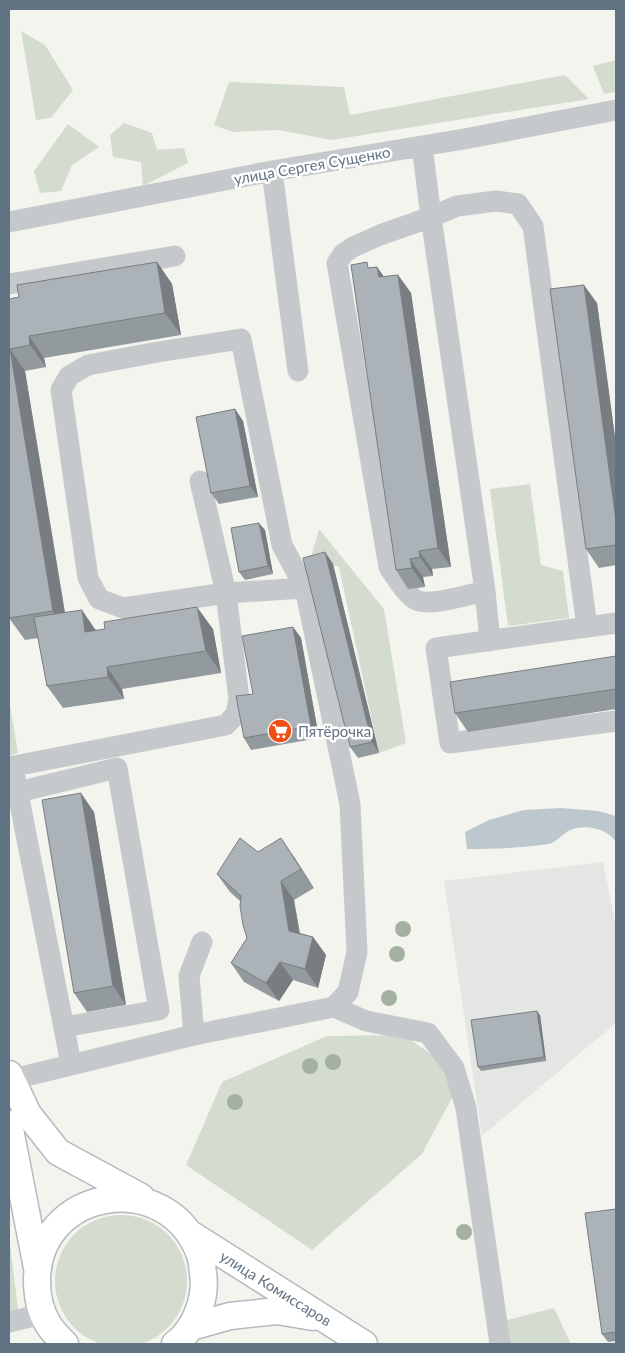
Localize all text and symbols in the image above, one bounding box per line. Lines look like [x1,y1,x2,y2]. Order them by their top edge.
street label: улица Сергея Сущенко [232,142,392,188]
supermarket icon: Пятёрочка [267,718,293,744]
place label: Пятёрочка [298,722,371,740]
street label: улица Комиссаров [217,1246,335,1330]

